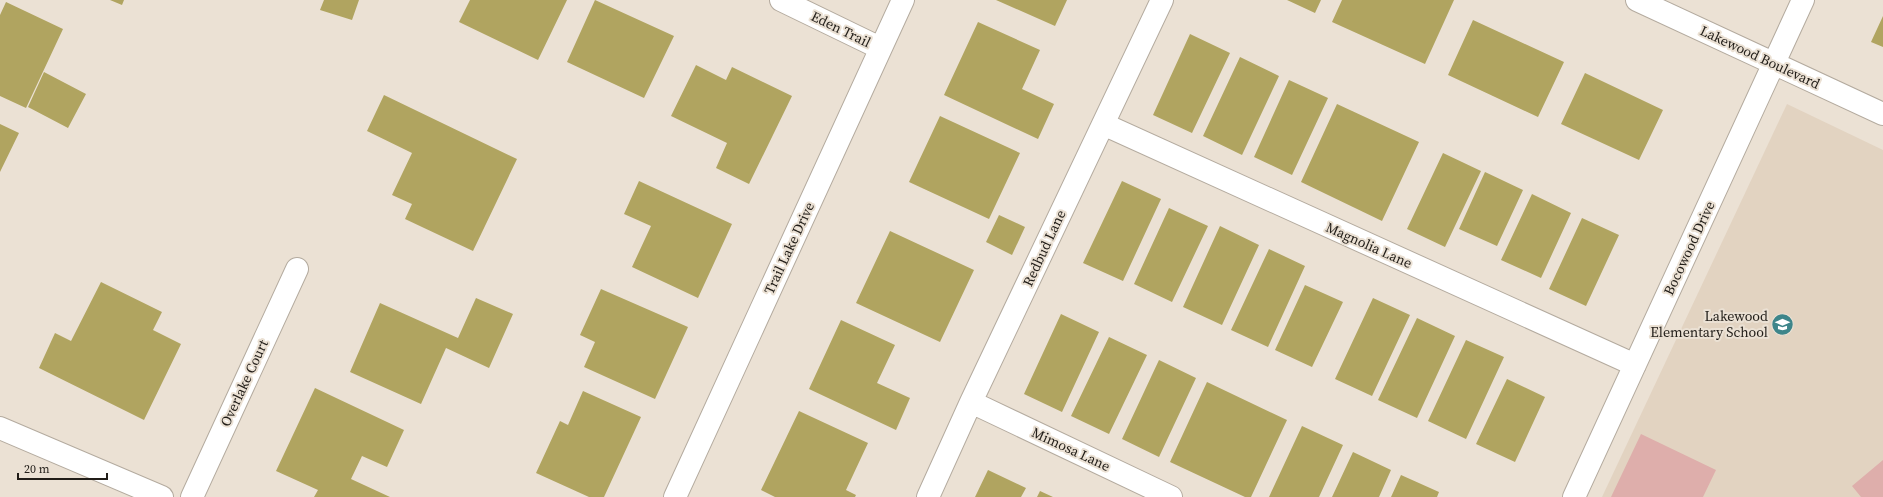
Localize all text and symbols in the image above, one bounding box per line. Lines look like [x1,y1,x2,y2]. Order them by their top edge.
street label: Eden Trail [808,6,874,52]
street label: Lakewood Boulevard [1697,20,1823,94]
street label: Bocowood Drive [1658,198,1720,298]
street label: Trail Lake Drive [759,199,819,297]
street label: Redbud Lane [1018,207,1070,289]
street label: Magnolia Lane [1323,217,1415,273]
place label: Lakewood Elementary School [1650,306,1768,342]
school or university icon: Lakewood Elementary School [1770,311,1796,337]
street label: Overlake Court [215,336,273,430]
street label: Mimosa Lane [1028,422,1114,476]
scale bar [18,455,107,481]
text: 20 m [24,461,50,477]

